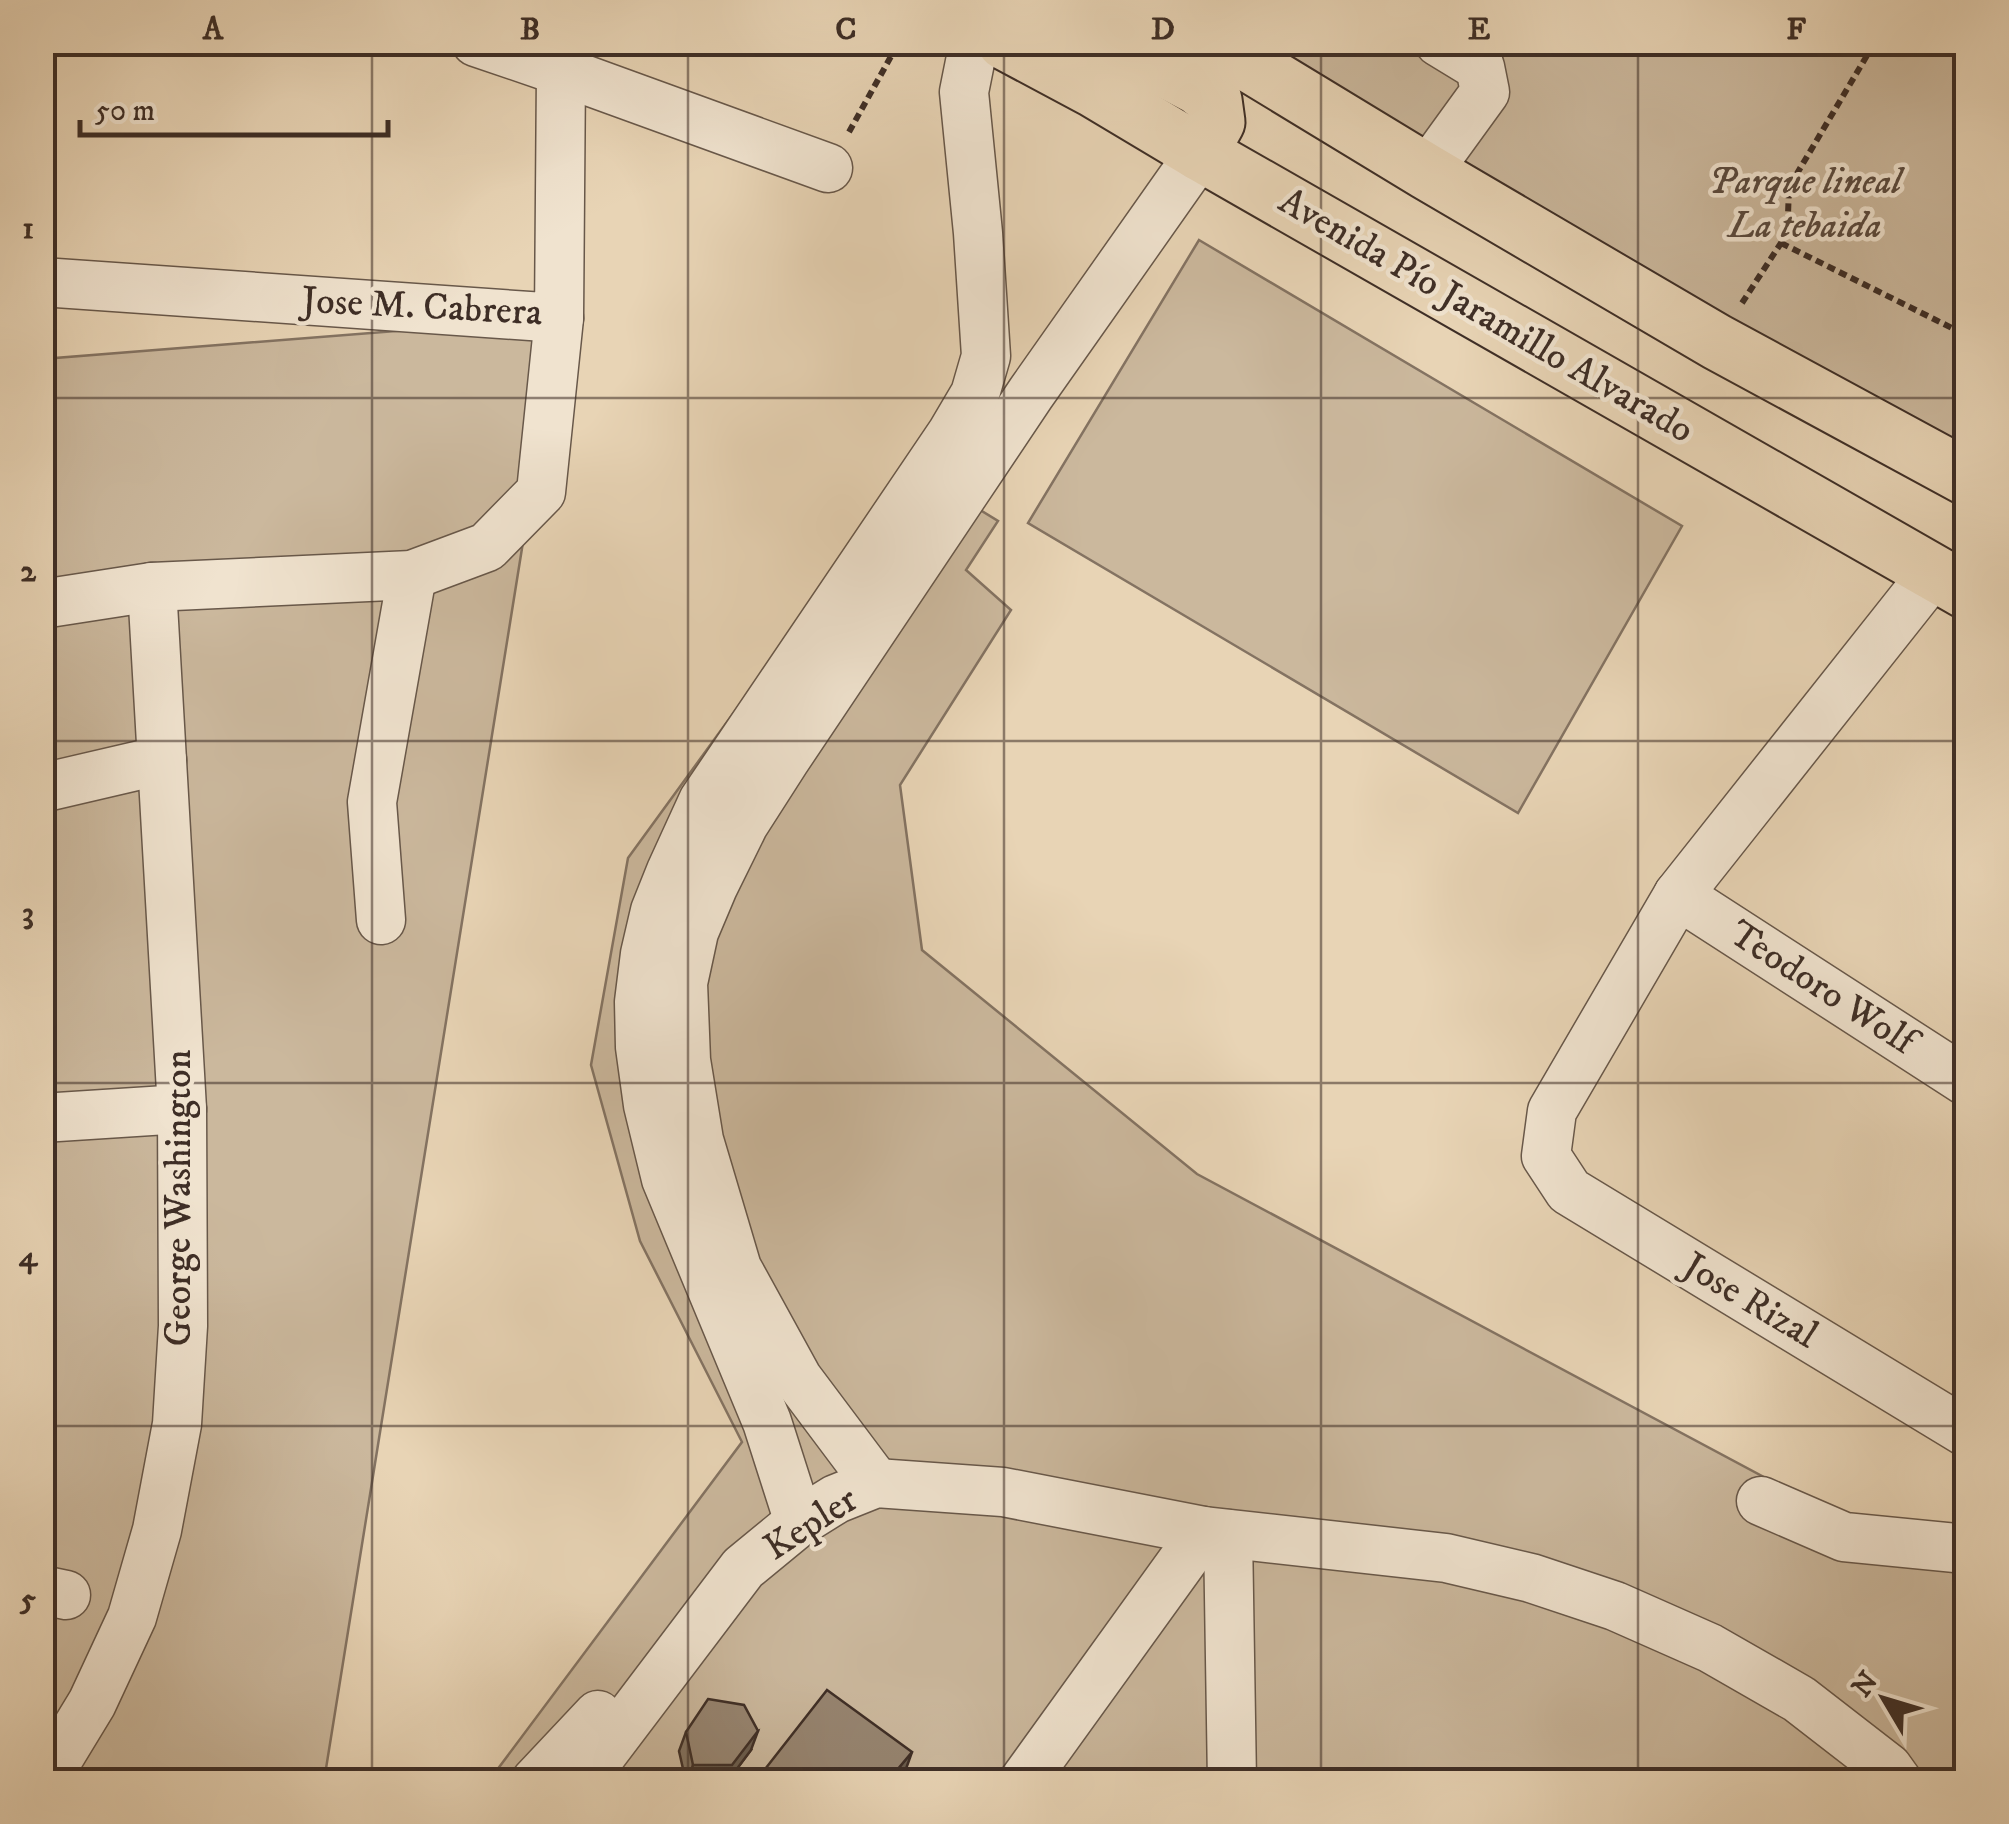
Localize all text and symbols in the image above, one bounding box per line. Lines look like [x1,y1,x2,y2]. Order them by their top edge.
text: A [202,10,225,50]
text: B [520,10,540,50]
text: C [835,10,857,50]
text: D [1151,10,1175,50]
text: E [1468,10,1491,50]
text: F [1786,10,1806,50]
scale bar [80,75,388,137]
text: 50 m [95,93,155,130]
park label: Parque lineal La tebaida [1708,158,1906,250]
street label: Avenida Pío Jaramillo Alvarado [1270,177,1702,455]
text: 1 [22,209,34,249]
street label: Jose M. Cabrera [298,277,543,337]
text: 2 [20,552,36,592]
text: 3 [22,894,34,934]
street label: Teodoro Wolf [1720,910,1929,1069]
street label: George Washington [155,1049,203,1347]
text: 4 [19,1237,39,1277]
street label: Jose Rizal [1671,1241,1827,1360]
street label: Kepler [755,1476,867,1572]
text: 5 [19,1580,36,1620]
north arrow [1834,1649,1934,1749]
text: N [1845,1665,1886,1704]

